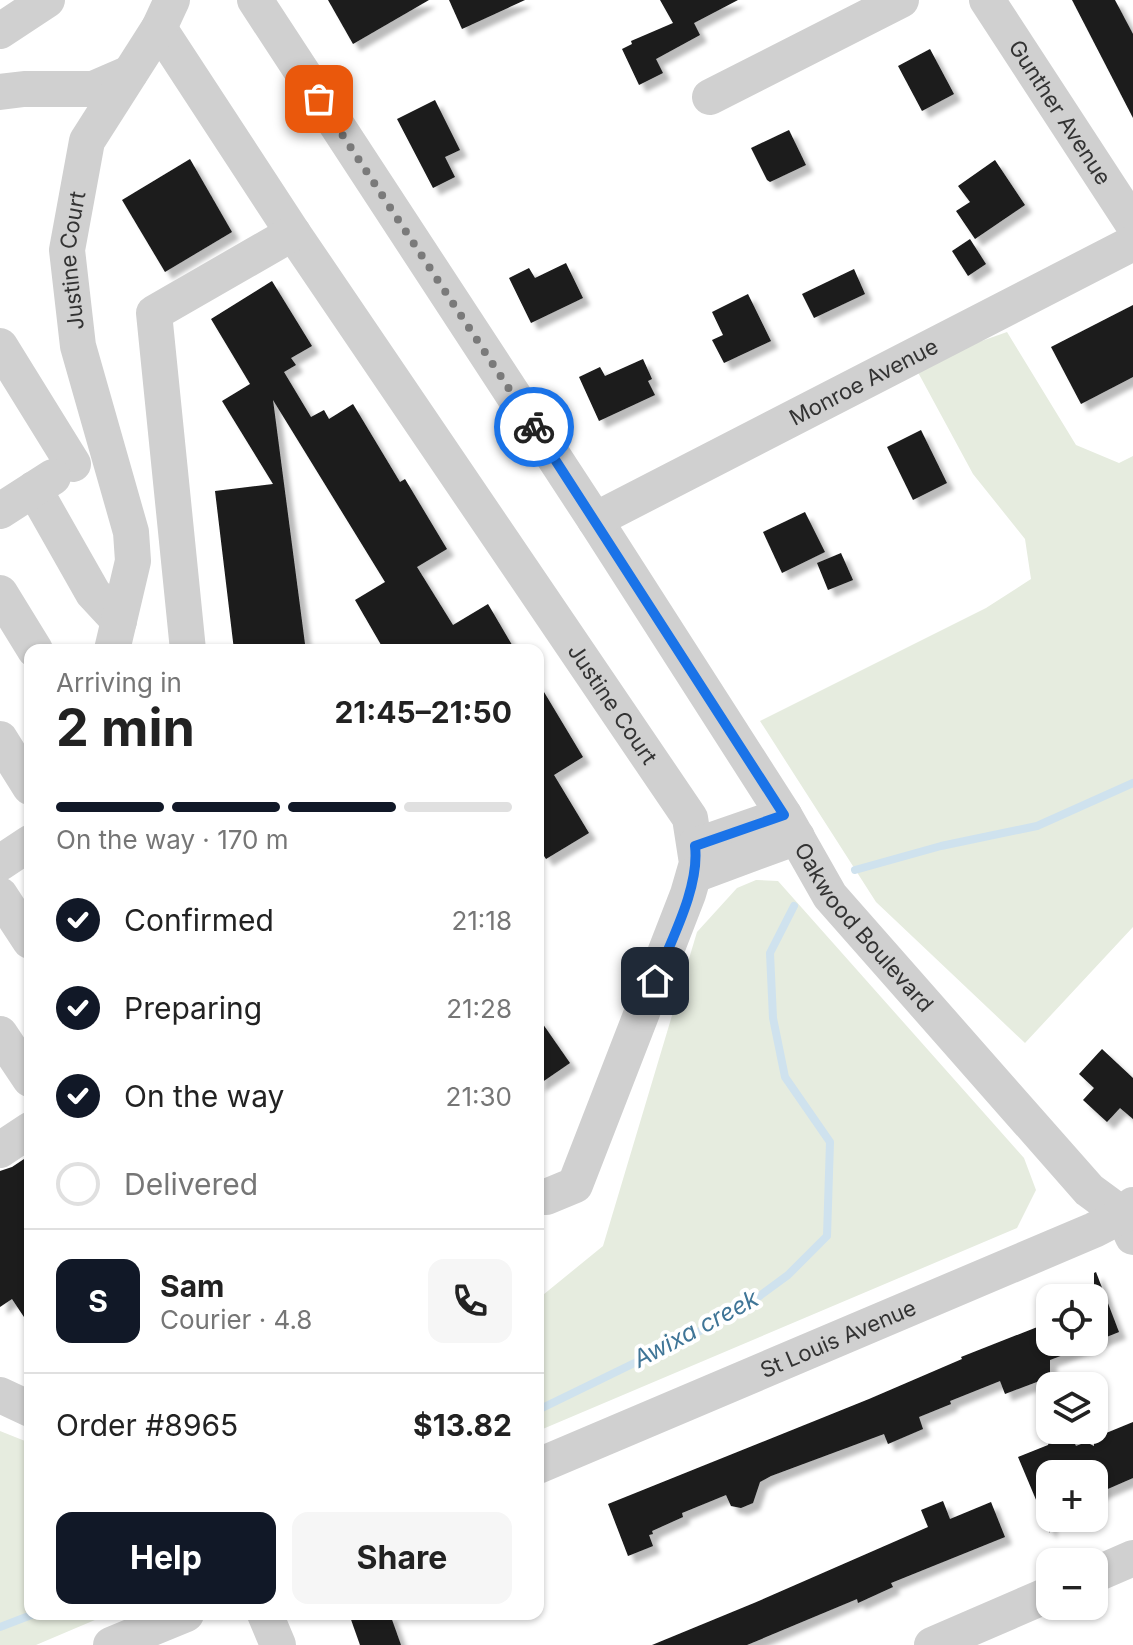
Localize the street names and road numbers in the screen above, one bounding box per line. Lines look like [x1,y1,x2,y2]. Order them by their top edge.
street label: Gunther Avenue [1004,35,1117,189]
street label: Justine Court [54,189,91,331]
street label: Monroe Avenue [785,333,942,431]
street label: Justine Court [563,639,663,769]
street label: Oakwood Boulevard [789,838,939,1017]
street label: St Louis Avenue [756,1294,920,1383]

